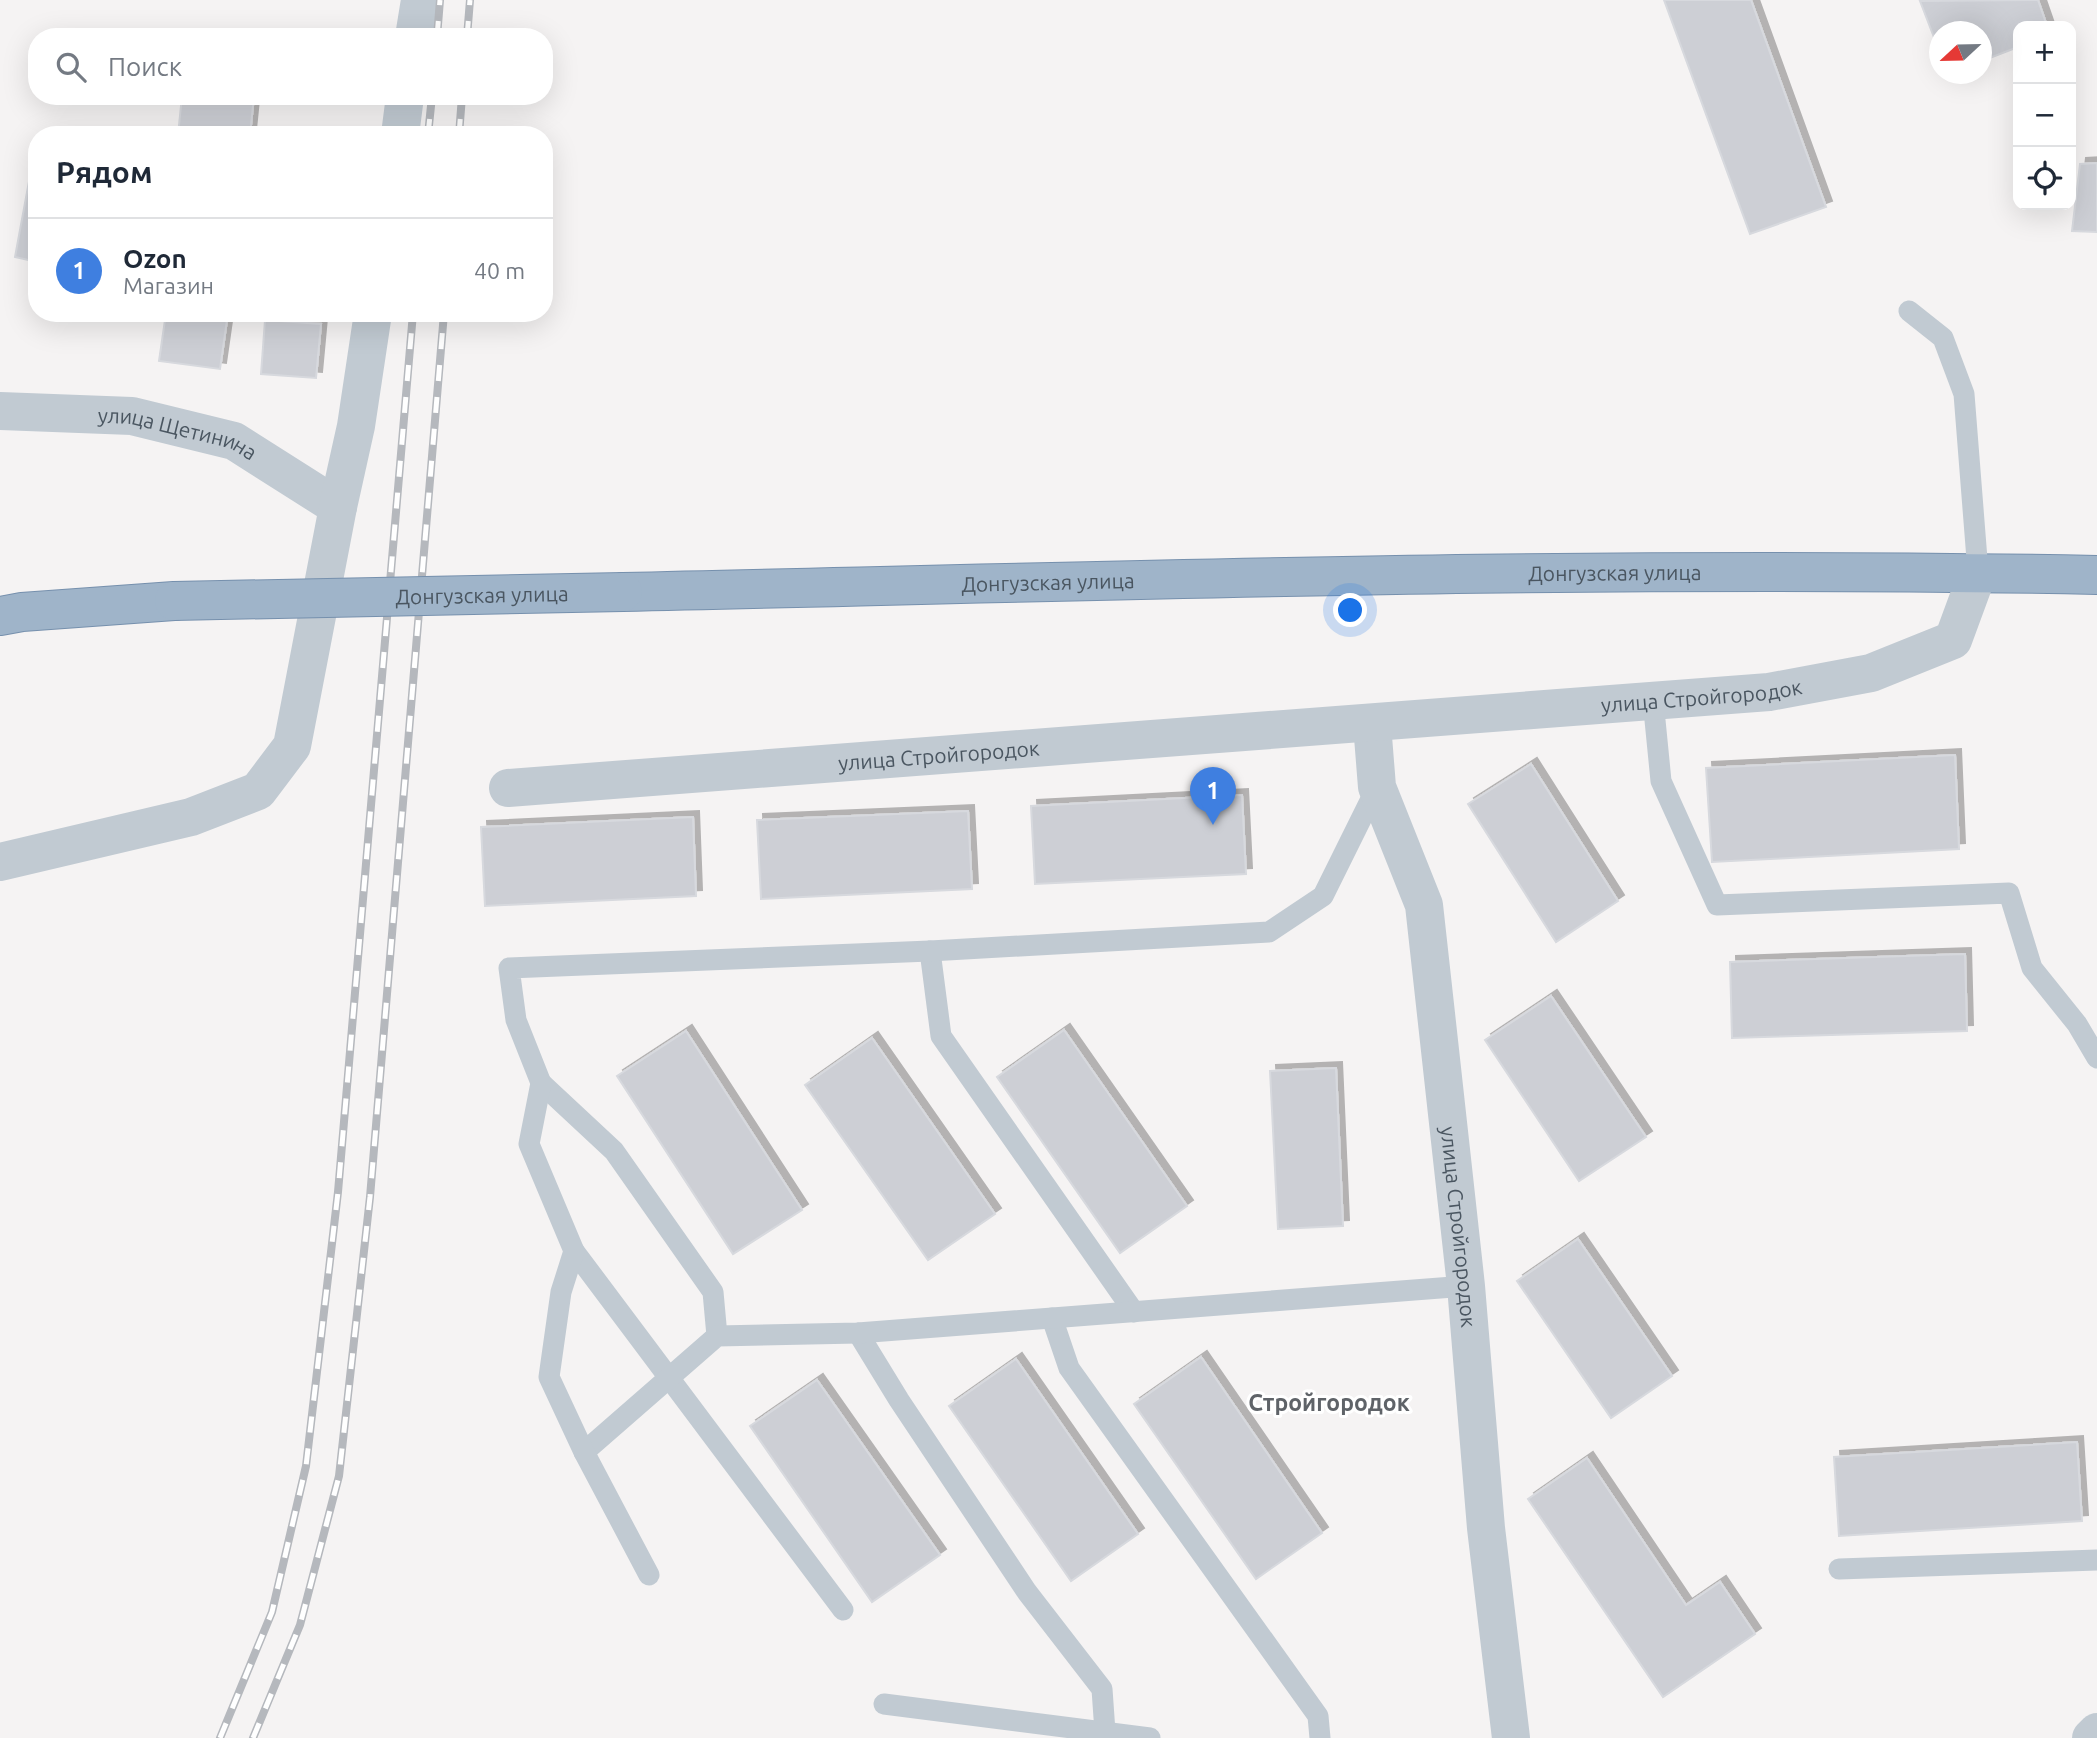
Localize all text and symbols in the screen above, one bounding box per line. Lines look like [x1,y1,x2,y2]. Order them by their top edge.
north arrow [1929,21,1992,84]
map controls [2013,21,2076,210]
button: + [2013,21,2076,84]
search box [28,28,553,105]
icon: search [52,48,90,86]
text: Поиск [108,52,182,81]
button: − [2013,84,2076,147]
button: locate [2013,147,2076,210]
text: Рядом [56,155,152,189]
text: Ozon [123,244,187,273]
text: 1 [73,258,85,283]
text: 40 m [474,258,525,283]
text: Магазин [123,273,214,298]
street label: улица Щетинина [97,403,262,465]
street label: Донгузская улица [1528,560,1702,585]
street label: Донгузская улица [961,568,1135,596]
street label: Донгузская улица [395,581,569,609]
your location [1333,593,1367,627]
street label: улица Стройгородок [1600,674,1804,717]
street label: улица Стройгородок [837,736,1041,775]
pin: 1 [1190,767,1236,825]
street label: улица Стройгородок [1436,1125,1481,1328]
district label: Стройгородок [1248,1390,1410,1415]

